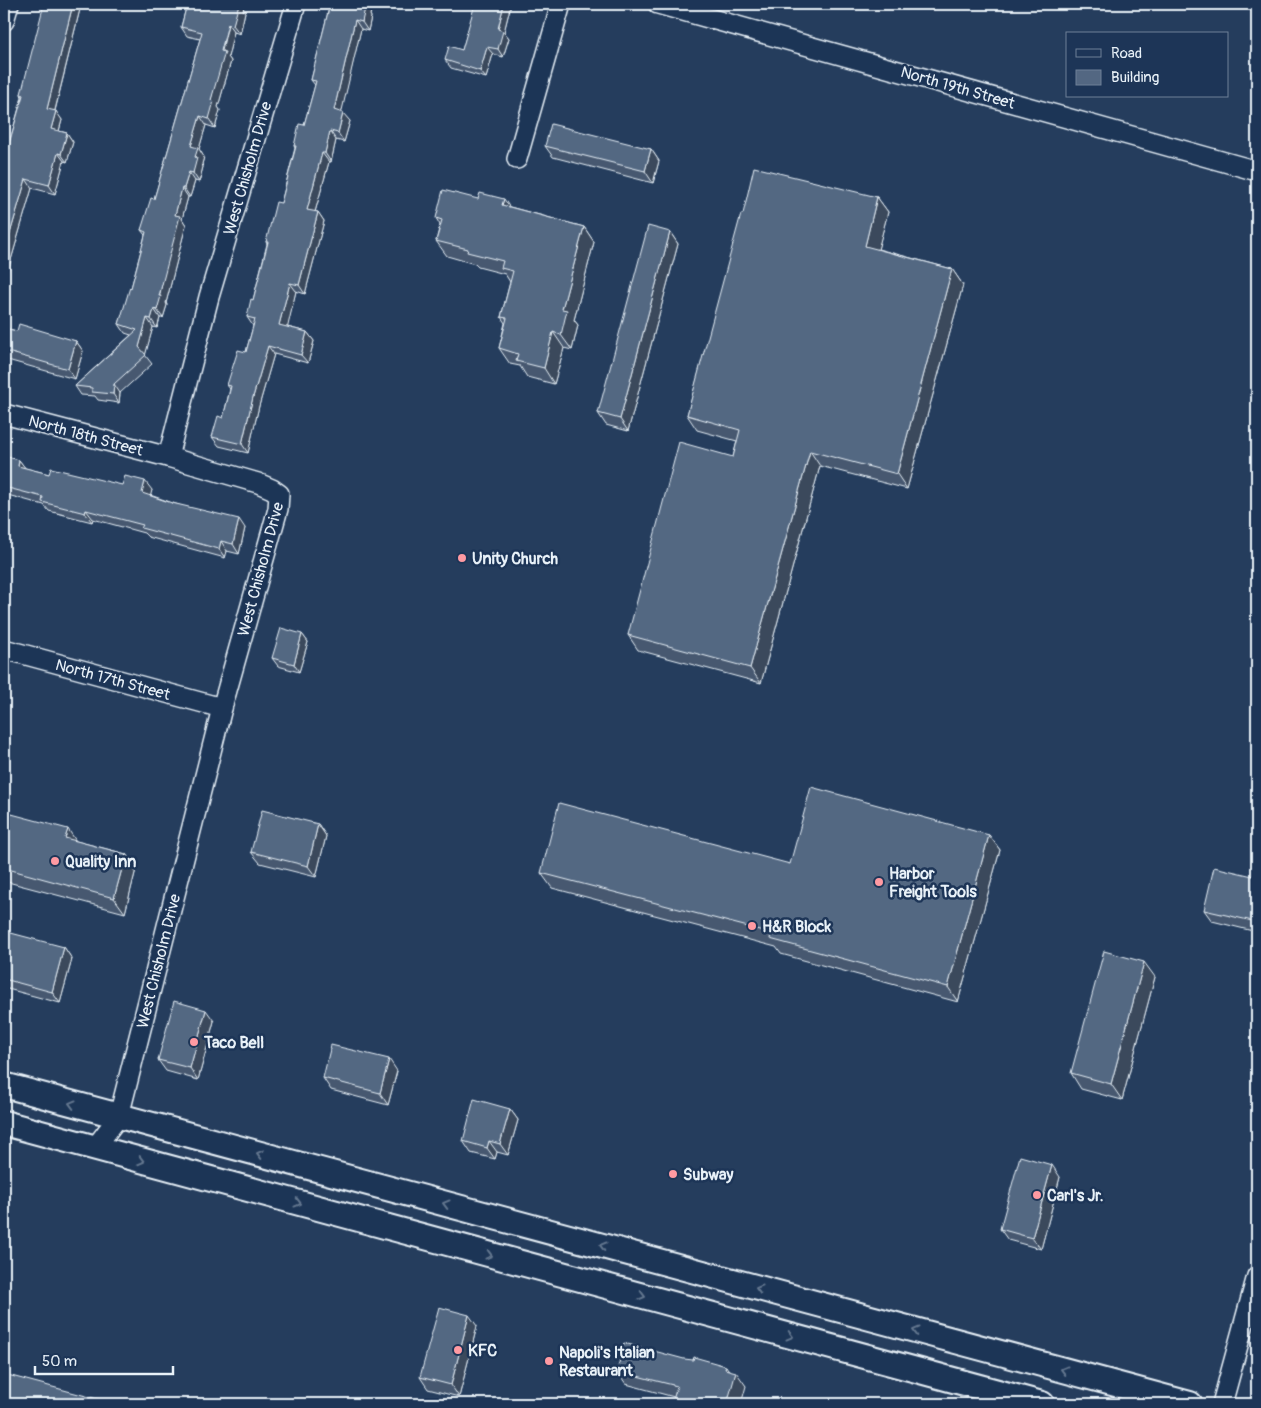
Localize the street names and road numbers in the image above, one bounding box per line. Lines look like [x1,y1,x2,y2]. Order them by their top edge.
street label: North 19th Street [898,62,1018,114]
street label: West Chisholm Drive [219,99,277,237]
street label: North 18th Street [26,411,146,461]
street label: West Chisholm Drive [233,500,289,638]
street label: North 17th Street [53,655,173,705]
street label: West Chisholm Drive [133,892,185,1031]

